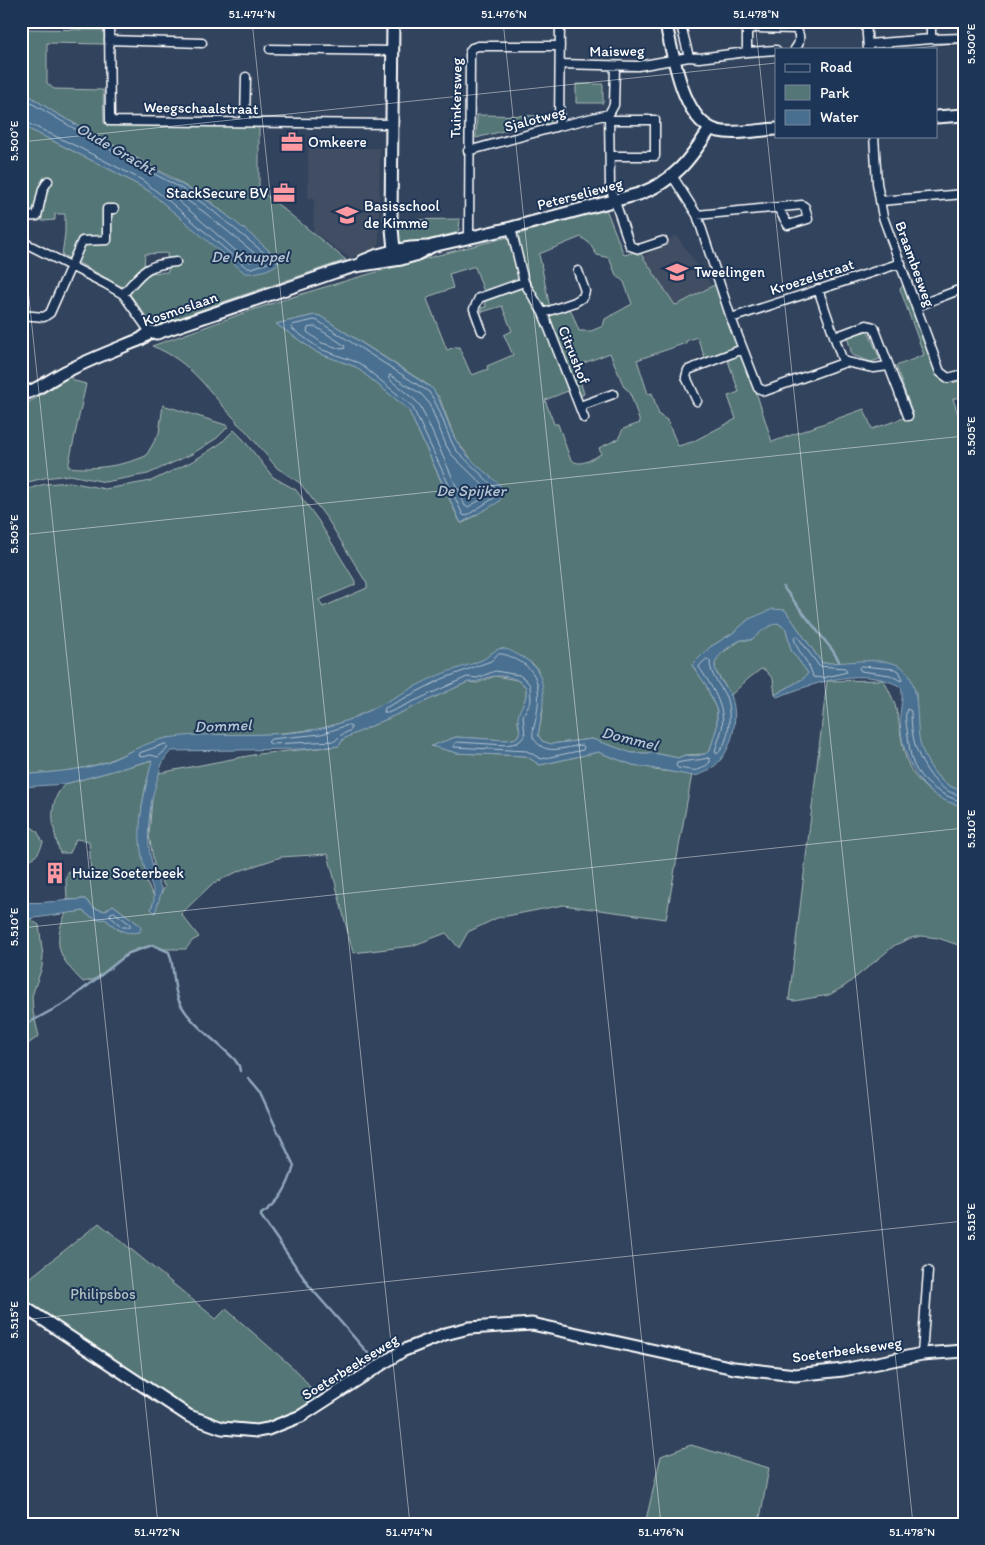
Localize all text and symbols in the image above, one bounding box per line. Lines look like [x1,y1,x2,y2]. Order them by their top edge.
text: 51.474°N [229,7,275,21]
text: 51.476°N [481,7,527,21]
text: 51.478°N [733,7,779,21]
text: 5.500°E [964,23,978,64]
street label: Maisweg [589,42,645,60]
legend [775,48,938,138]
street label: Tuinkersweg [446,57,466,138]
text: Road [820,58,853,76]
text: Park [820,84,850,102]
street label: Weegschaalstraat [143,98,259,118]
street label: Sjalotweg [502,102,568,136]
text: Water [820,108,859,126]
water label: Oude Gracht [73,118,160,180]
text: 5.500°E [7,120,21,161]
office icon: Omkeere [279,129,305,155]
place label: Omkeere [308,133,367,151]
street label: Peterselieweg [535,174,625,214]
office icon: StackSecure BV [271,180,297,206]
place label: StackSecure BV [166,184,268,202]
place label: Basisschool de Kimme [364,197,440,232]
school or university icon: Basisschool de Kimme [334,202,360,228]
street label: Braambesweg [891,219,939,310]
water label: De Knuppel [211,247,291,266]
street label: Kroezelstraat [768,255,857,299]
school or university icon: Tweelingen [664,259,690,285]
place label: Tweelingen [694,263,765,281]
street label: Kosmoslaan [140,288,220,330]
street label: Citrushof [554,323,594,387]
text: 5.505°E [964,416,978,456]
water label: De Spijker [436,481,507,500]
text: 5.505°E [7,514,21,554]
water label: Dommel [194,715,253,736]
water label: Dommel [600,722,661,755]
text: 5.510°E [964,809,978,848]
building icon: Huize Soeterbeek [42,860,68,886]
place label: Huize Soeterbeek [72,864,184,882]
text: 5.510°E [7,907,21,946]
text: 5.515°E [964,1203,978,1241]
park label: Philipsbos [70,1285,136,1303]
text: 5.515°E [7,1301,21,1339]
street label: Soeterbeekseweg [298,1330,402,1404]
street label: Soeterbeekseweg [791,1333,903,1367]
text: 51.472°N [134,1525,180,1539]
text: 51.474°N [386,1525,432,1539]
text: 51.476°N [638,1525,684,1539]
text: 51.478°N [889,1525,935,1539]

